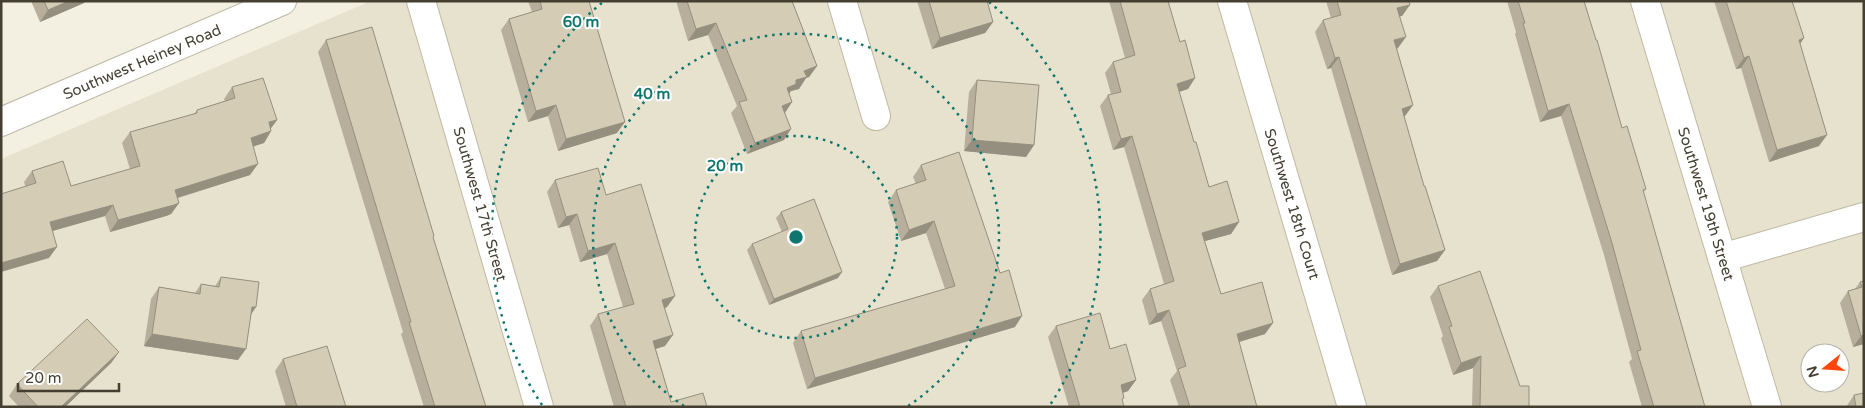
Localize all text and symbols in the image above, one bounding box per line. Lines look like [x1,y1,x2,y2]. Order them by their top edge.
text: 60 m [563,13,599,31]
street label: Southwest Heiney Road [60,21,224,103]
text: 40 m [634,85,670,103]
street label: Southwest 17th Street [449,125,511,284]
street label: Southwest 19th Street [1674,125,1738,283]
street label: Southwest 18th Court [1260,126,1324,282]
text: 20 m [707,157,743,175]
centre of rings [787,228,805,246]
north arrow [1800,343,1850,393]
scale bar [18,360,119,392]
text: N [1803,364,1823,380]
text: 20 m [25,369,62,387]

